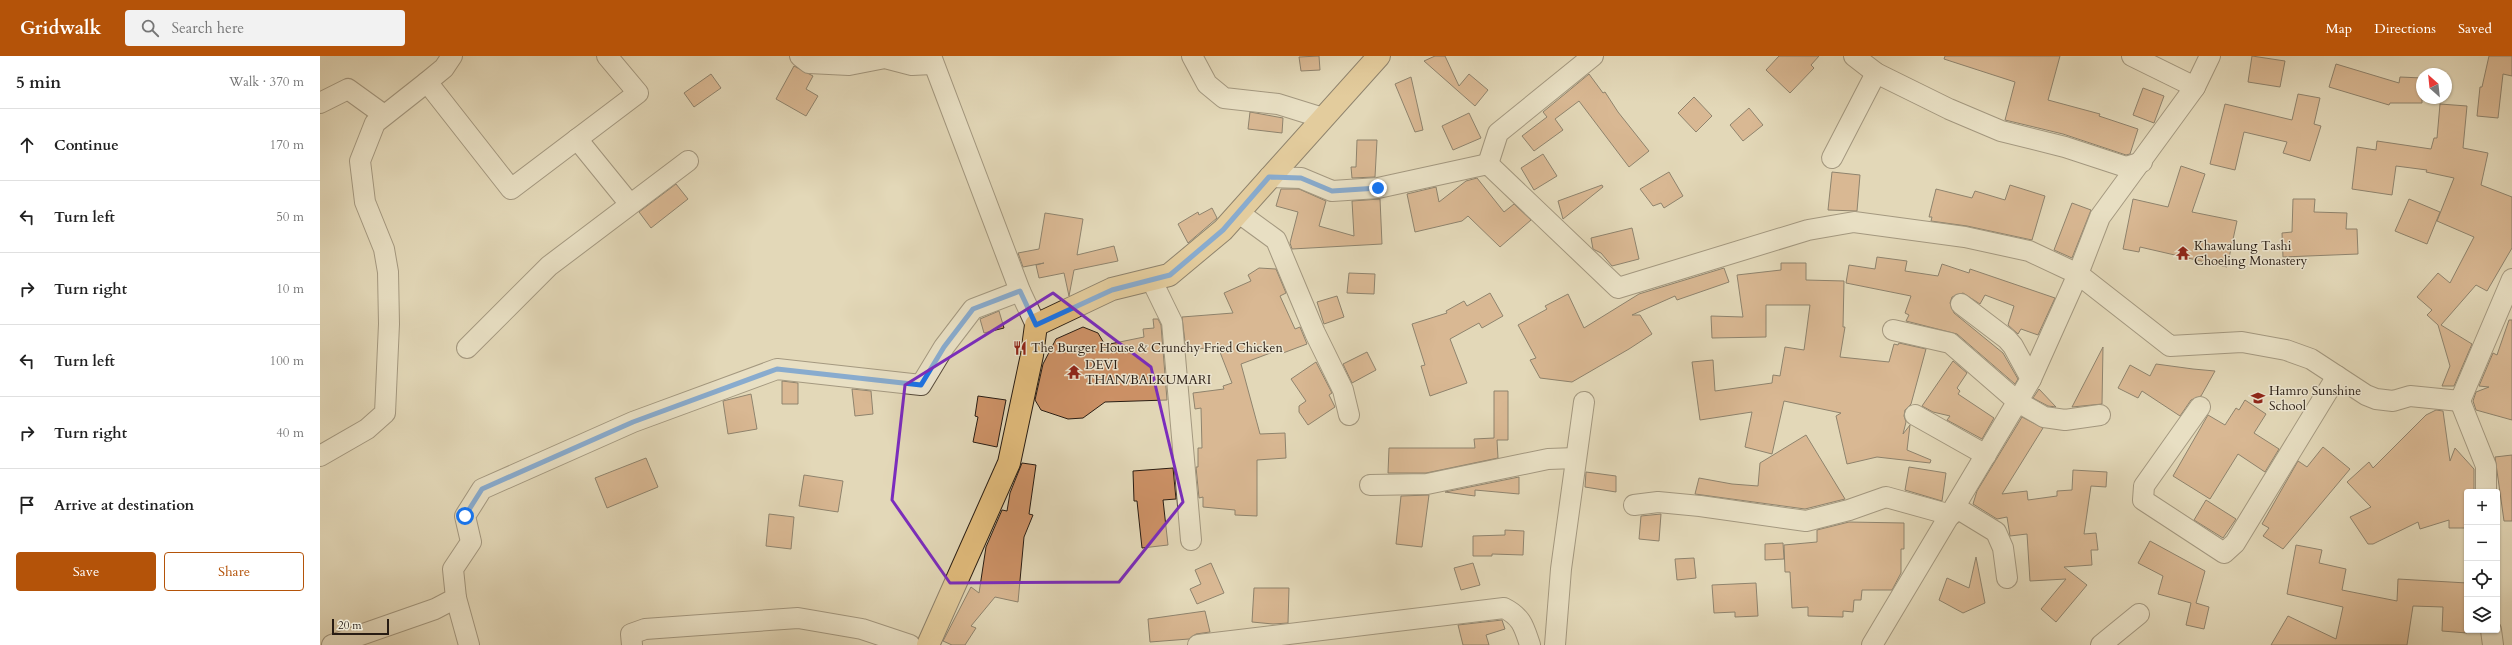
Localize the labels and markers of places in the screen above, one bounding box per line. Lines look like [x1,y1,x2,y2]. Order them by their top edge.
place label: Khawalung Tashi Choeling Monastery [2194,237,2308,270]
temple icon: Khawalung Tashi Choeling Monastery [2175,245,2191,261]
place label: The Burger House & Crunchy Fried Chicken [1031,339,1283,357]
restaurant icon: The Burger House & Crunchy Fried Chicken [1012,340,1028,356]
place label: DEVI THAN/BALKUMARI [1085,356,1211,389]
temple icon: DEVI THAN/BALKUMARI [1066,364,1082,380]
place label: Hamro Sunshine School [2269,382,2361,415]
school or university icon: Hamro Sunshine School [2250,390,2266,406]

